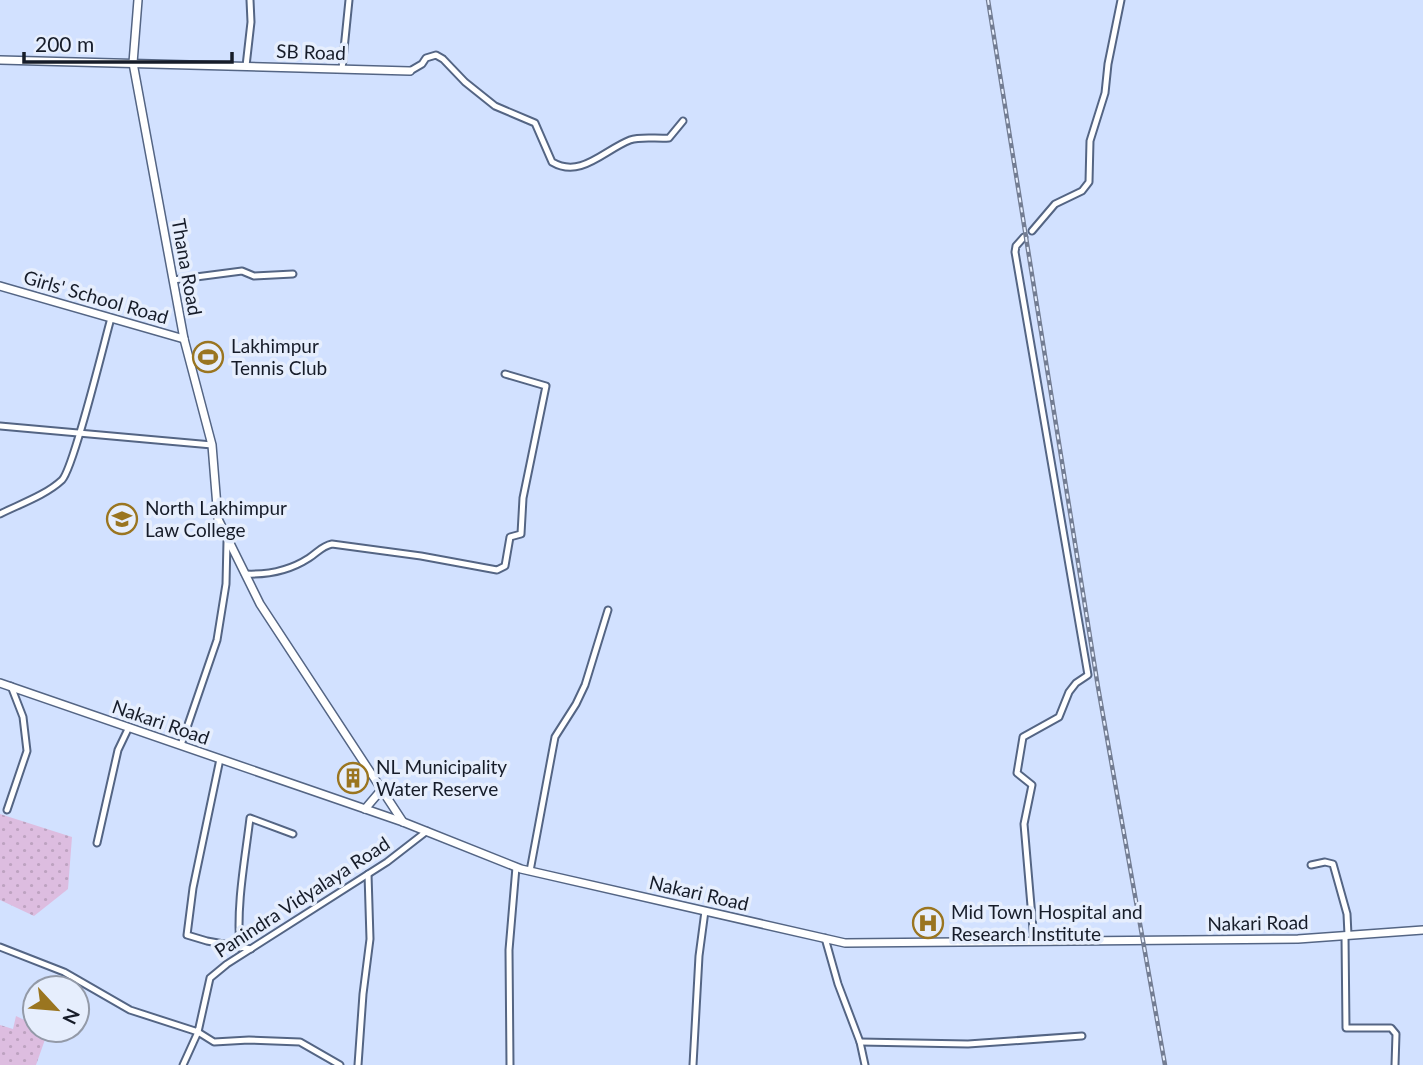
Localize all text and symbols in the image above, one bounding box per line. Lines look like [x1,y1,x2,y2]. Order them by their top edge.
scale bar [24,21,233,65]
text: 200 m [35,31,94,56]
street label: SB Road [276,39,346,64]
street label: Thana Road [168,217,207,317]
street label: Girls' School Road [21,265,171,328]
place label: Lakhimpur Tennis Club [231,334,327,379]
sports icon: Lakhimpur Tennis Club [191,340,225,374]
place label: North Lakhimpur Law College [145,496,287,541]
school or university icon: North Lakhimpur Law College [105,502,139,536]
street label: Nakari Road [110,694,213,749]
place label: NL Municipality Water Reserve [376,755,507,800]
building icon: NL Municipality Water Reserve [336,761,370,795]
street label: Panindra Vidyalaya Road [210,831,394,962]
street label: Nakari Road [647,870,751,915]
place label: Mid Town Hospital and Research Institute [951,900,1143,945]
hospital icon: Mid Town Hospital and Research Institute [911,906,945,940]
street label: Nakari Road [1207,910,1309,935]
north arrow [21,974,91,1044]
text: N [58,1005,85,1028]

